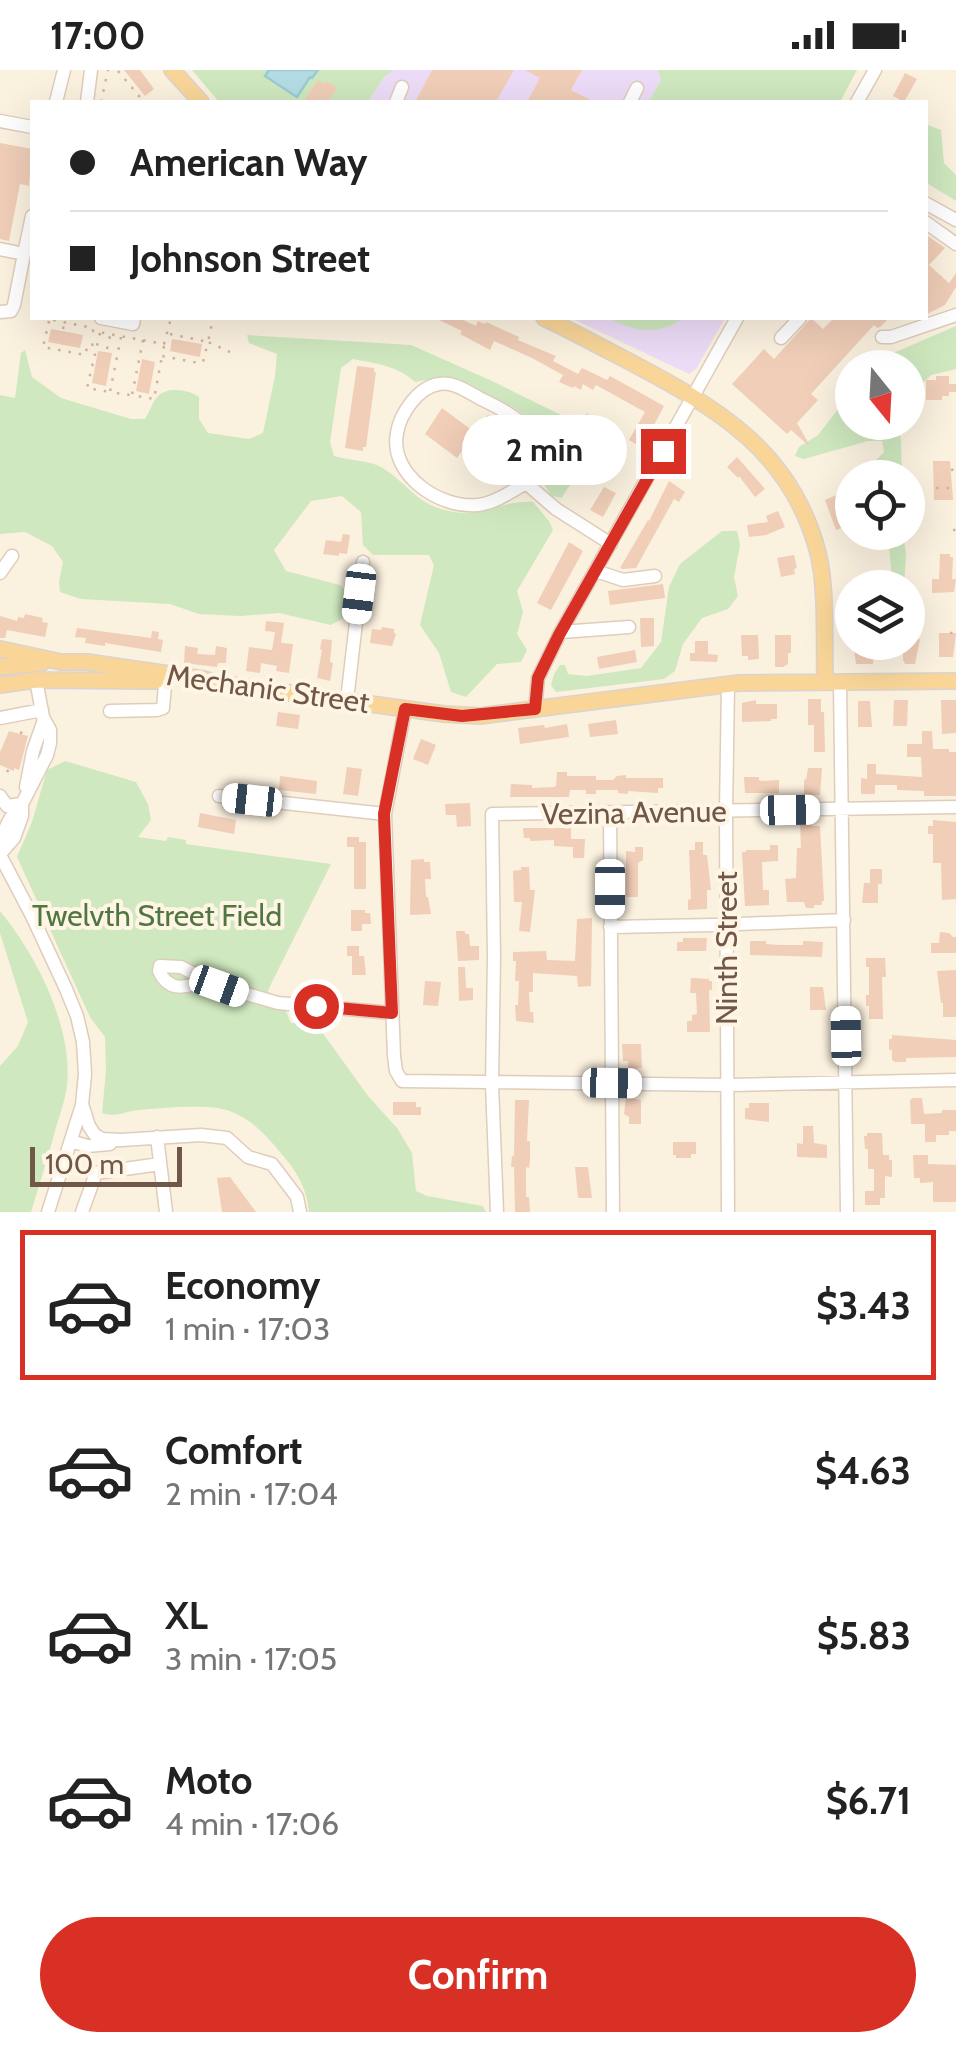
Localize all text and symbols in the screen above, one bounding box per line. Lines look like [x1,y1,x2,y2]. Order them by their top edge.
text: 17:00 [50,12,146,59]
text: American Way [130,139,368,186]
text: Johnson Street [130,235,370,282]
north arrow [835,350,925,440]
map controls [835,350,925,660]
callout: 2 min [463,416,628,486]
route end [641,429,686,474]
text: 2 min [506,430,583,469]
button: locate [835,460,925,550]
car [340,562,378,626]
button: layers [835,570,925,660]
street label: Mechanic Street [164,656,372,721]
car [221,782,283,818]
street label: Vezina Avenue [541,792,727,833]
car [760,794,820,826]
car [595,859,625,919]
street label: Ninth Street [708,871,745,1025]
park label: Twelvth Street Field [32,897,282,934]
car [186,962,252,1010]
route start [294,984,339,1029]
car [830,1006,862,1066]
car [582,1067,642,1099]
scale bar [30,1142,182,1186]
text: 100 m [45,1147,124,1181]
icon: car [45,1260,135,1350]
text: Economy [165,1262,320,1309]
text: $3.43 [816,1282,911,1329]
text: 1 min · 17:03 [165,1309,330,1348]
icon: car [45,1425,135,1515]
text: Comfort [165,1427,302,1474]
text: $4.63 [815,1447,911,1494]
text: 2 min · 17:04 [165,1474,338,1513]
icon: car [45,1590,135,1680]
text: XL [165,1592,208,1639]
text: $5.83 [817,1612,911,1659]
text: 3 min · 17:05 [165,1639,337,1678]
icon: car [45,1755,135,1845]
text: Moto [165,1757,252,1804]
text: $6.71 [826,1777,911,1824]
text: 4 min · 17:06 [165,1804,339,1843]
button: Confirm [40,1917,916,2032]

